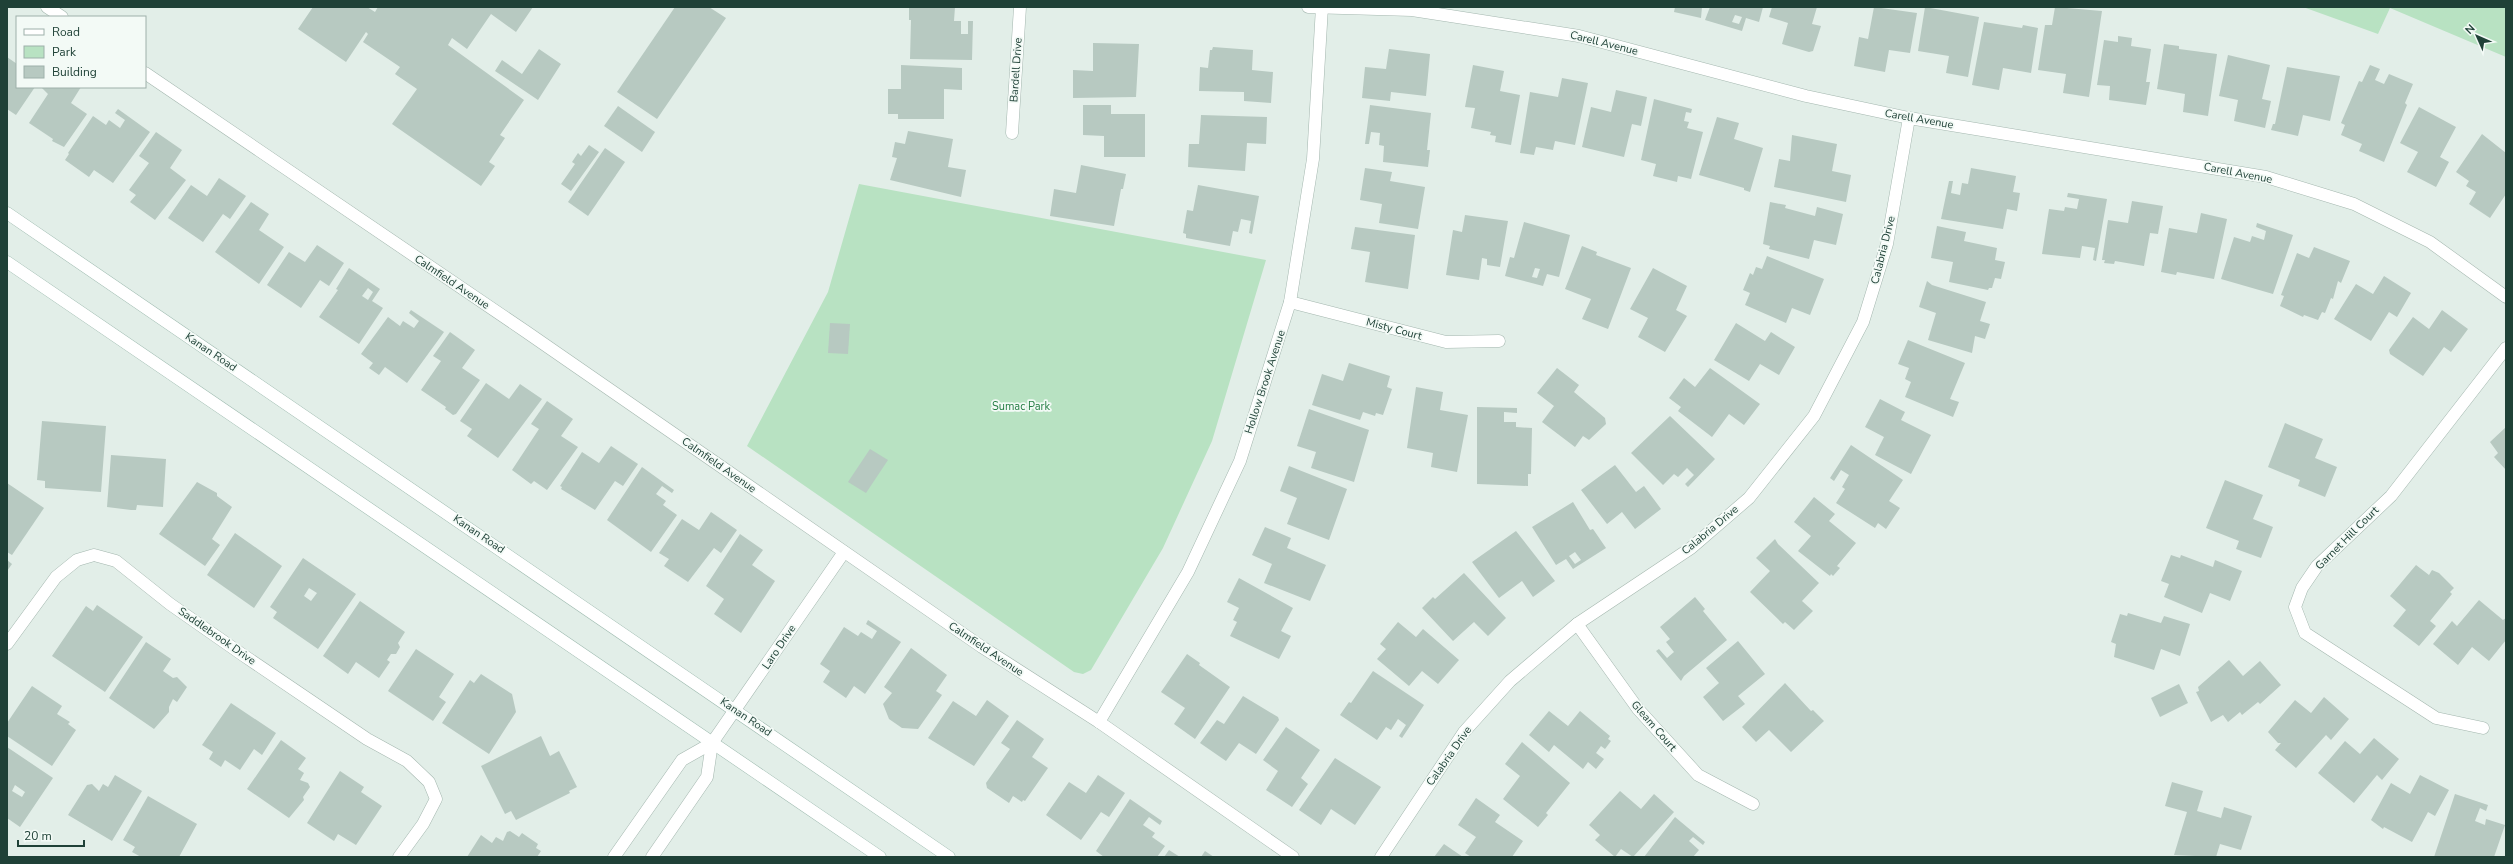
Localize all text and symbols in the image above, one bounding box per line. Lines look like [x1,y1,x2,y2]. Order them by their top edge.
legend [16,16,146,88]
north arrow [2457,16,2497,56]
text: N [2462,21,2478,37]
text: Road [52,24,80,40]
street label: Carell Avenue [1568,27,1640,59]
street label: Bardell Drive [1006,37,1026,103]
text: Park [52,44,77,60]
text: Building [52,64,97,80]
street label: Carell Avenue [1883,106,1955,132]
street label: Carell Avenue [2202,159,2274,187]
street label: Calabria Drive [1867,214,1899,286]
street label: Calmfield Avenue [411,251,493,313]
street label: Misty Court [1365,314,1424,344]
street label: Hollow Brook Avenue [1241,328,1289,436]
street label: Kanan Road [182,329,240,375]
park label: Sumac Park [992,399,1051,414]
street label: Calmfield Avenue [679,434,759,496]
street label: Calabria Drive [1678,502,1742,558]
street label: Garnet Hill Court [2312,503,2382,573]
street label: Kanan Road [450,511,508,557]
street label: Saddlebrook Drive [175,604,259,668]
street label: Calmfield Avenue [945,618,1027,680]
street label: Laro Drive [759,622,799,672]
street label: Kanan Road [717,694,775,740]
street label: Gleam Court [1628,697,1680,755]
street label: Calabria Drive [1423,723,1475,789]
scale bar [18,822,84,848]
text: 20 m [24,828,52,844]

